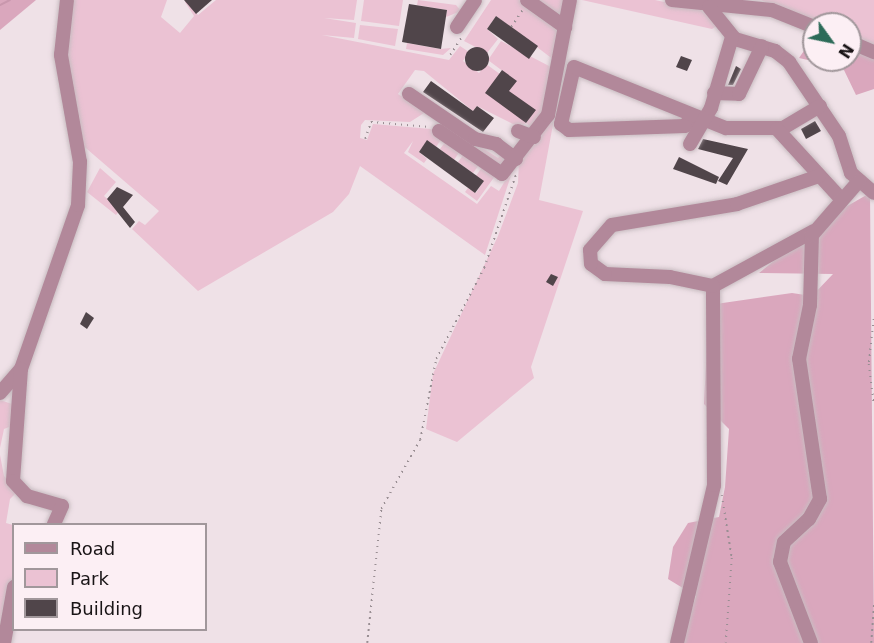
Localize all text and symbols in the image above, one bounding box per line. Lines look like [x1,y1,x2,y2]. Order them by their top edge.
north arrow [802,12,862,72]
text: N [834,40,857,62]
legend [12,523,207,631]
text: Road [70,538,115,559]
text: Park [70,568,109,589]
text: Building [70,598,143,619]

